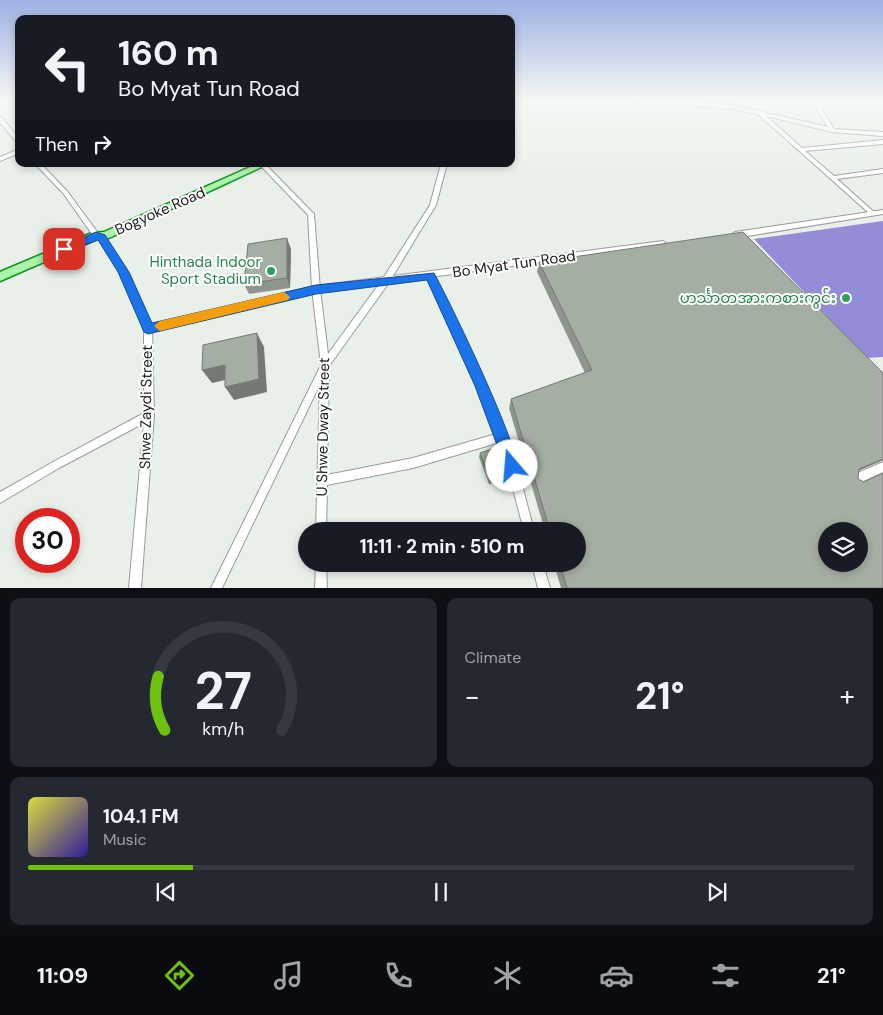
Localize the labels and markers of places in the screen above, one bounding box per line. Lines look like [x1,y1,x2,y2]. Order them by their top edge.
pin [43,228,85,270]
place label: Hinthada Indoor Sport Stadium [149,252,261,289]
marker: Hinthada Indoor Sport Stadium [265,265,277,277]
place label: ဟင်္သာတအားကစားကွင်း [680,288,836,309]
marker: ဟင်္သာတအားကစားကွင်း [840,292,852,304]

